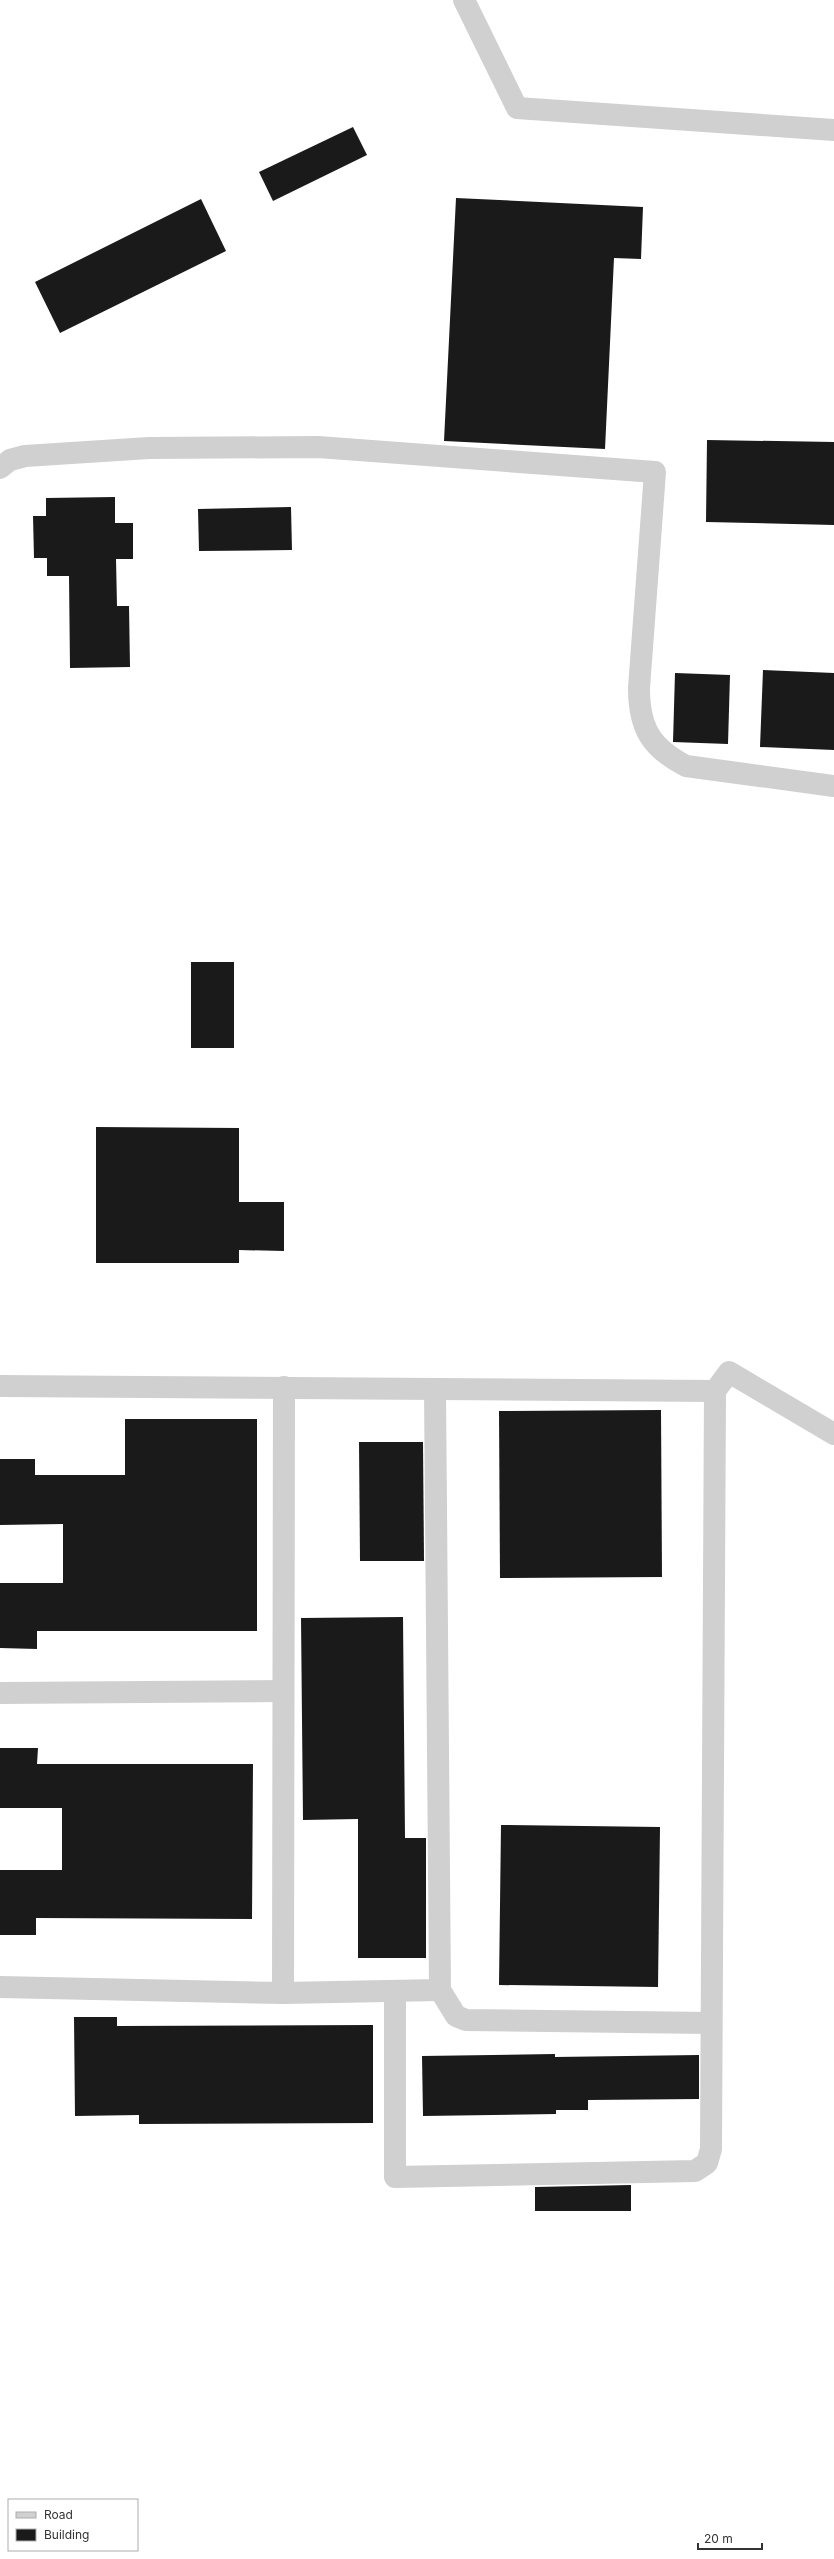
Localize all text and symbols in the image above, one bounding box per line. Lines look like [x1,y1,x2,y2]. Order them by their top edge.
legend [8,2499,138,2551]
text: Road [44,2507,73,2522]
scale bar [698,2525,762,2551]
text: Building [44,2527,89,2542]
text: 20 m [704,2531,733,2546]

